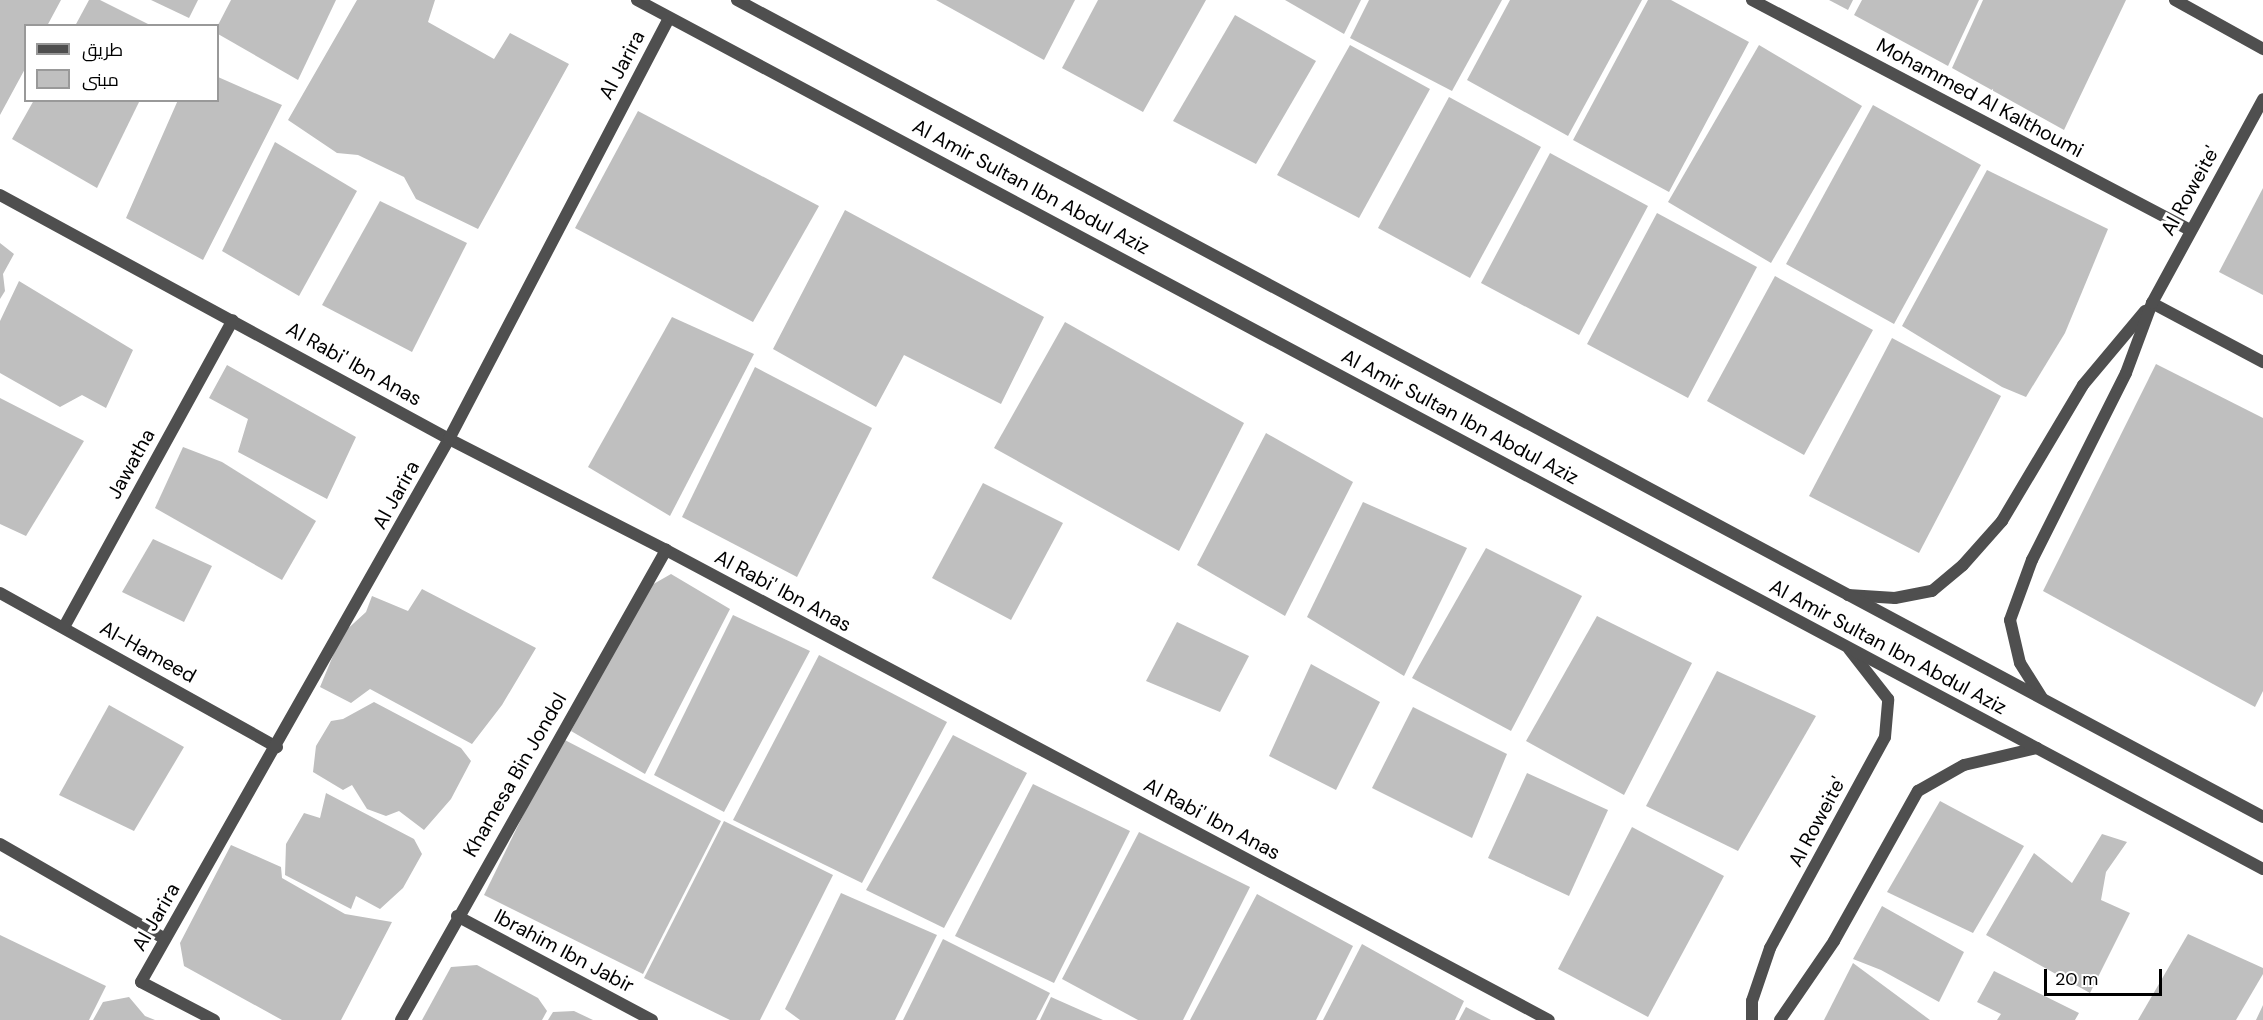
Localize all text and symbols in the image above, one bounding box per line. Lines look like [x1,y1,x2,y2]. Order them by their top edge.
legend [24,24,219,102]
street label: Al Jarira [594,27,650,103]
street label: Mohammed Al Kalthoumi [1872,33,2088,163]
text: طريق [82,38,123,62]
text: مبنى [82,68,119,92]
street label: Al Amir Sultan Ibn Abdul Aziz [909,114,1153,260]
street label: Al Roweite' [2156,142,2224,240]
street label: Al Rabi' Ibn Anas [282,317,426,411]
street label: Al Amir Sultan Ibn Abdul Aziz [1338,344,1582,490]
street label: Jawatha [102,425,160,503]
street label: Al Jarira [367,457,425,533]
street label: Al Rabi' Ibn Anas [711,545,855,637]
street label: Al Amir Sultan Ibn Abdul Aziz [1766,574,2010,720]
street label: Al-Hameed [96,616,200,688]
street label: Khamesa Bin Jondol [458,689,572,861]
street label: Al Rabi' Ibn Anas [1140,773,1284,865]
street label: Al Roweite' [1783,773,1851,871]
street label: Al Jarira [127,879,185,955]
street label: Ibrahim Ibn Jabir [490,904,638,998]
scale bar [2047,957,2166,995]
text: 20 m [2055,967,2098,991]

